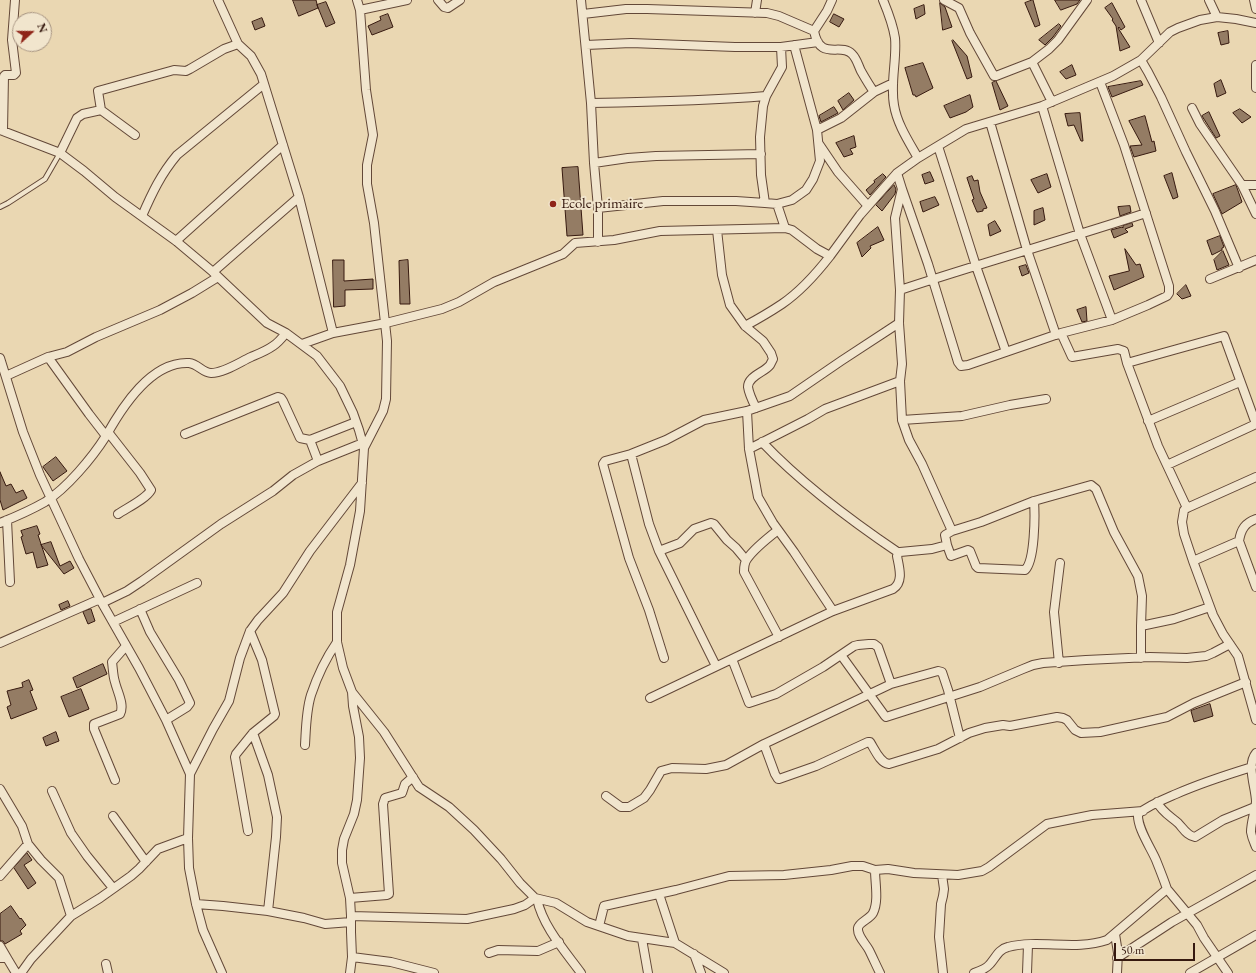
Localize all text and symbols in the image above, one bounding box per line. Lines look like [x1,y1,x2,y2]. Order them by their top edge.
north arrow [12,12,52,52]
text: N [34,21,50,35]
place label: Ecole primaire [561,195,643,213]
marker: Ecole primaire [548,199,558,209]
scale bar [1116,935,1197,961]
text: 50 m [1121,942,1144,958]

